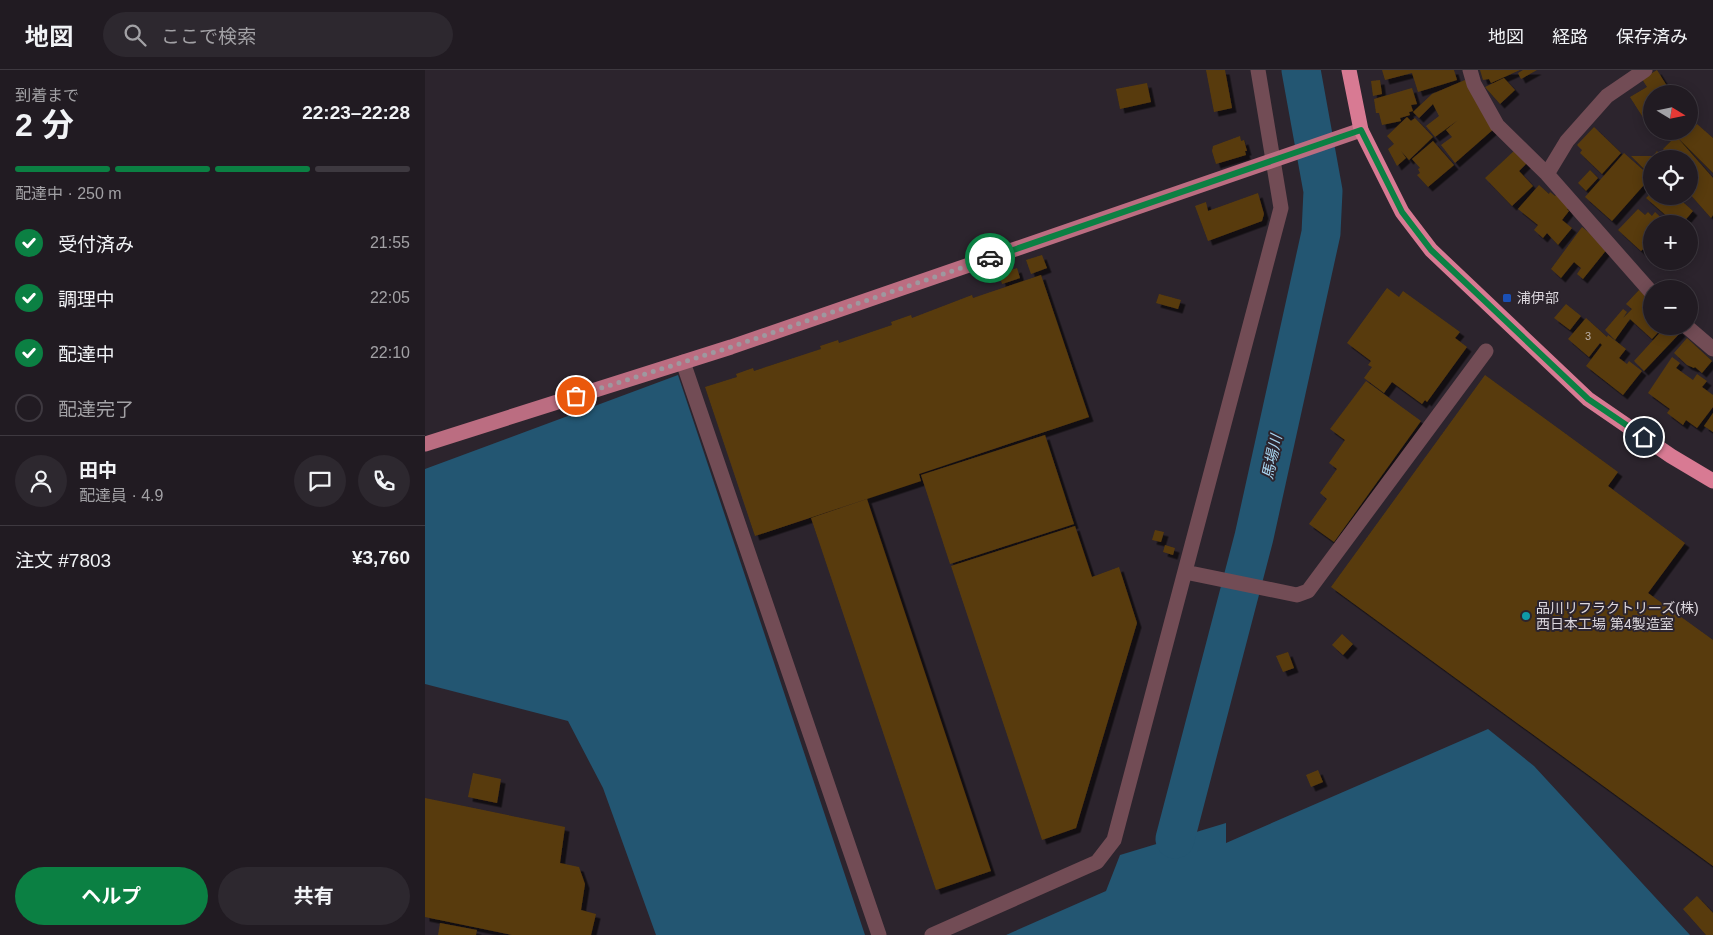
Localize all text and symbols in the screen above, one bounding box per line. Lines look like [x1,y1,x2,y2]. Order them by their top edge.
search box [103,12,453,57]
icon: search [121,21,149,49]
text: 地図 [25,23,73,50]
text: ここで検索 [161,26,256,47]
text: 地図 [1488,27,1524,47]
text: 経路 [1552,27,1588,47]
text: 保存済み [1616,27,1688,47]
north arrow [1643,85,1697,140]
map controls [1643,85,1698,335]
text: 到着まで [15,87,79,104]
text: 22:23–22:28 [302,102,410,123]
text: 2 分 [15,107,74,143]
button: locate [1643,150,1698,205]
text: 配達中 · 250 m [15,185,122,202]
button: + [1643,215,1698,270]
icon: check [15,229,43,257]
courier [965,233,1015,283]
text: 受付済み [58,234,134,255]
text: 21:55 [370,234,410,251]
icon: car [976,244,1004,272]
button: − [1643,280,1698,335]
icon: check [15,284,43,312]
text: 調理中 [58,289,115,310]
text: 22:05 [370,289,410,306]
place label: 浦伊部 [1517,290,1559,306]
marker: 浦伊部 [1501,292,1513,304]
house number: 3 [1585,330,1591,342]
icon: check [15,339,43,367]
text: 配達中 [58,344,115,365]
text: 22:10 [370,344,410,361]
pin [555,375,597,417]
icon: bag [562,382,590,410]
text: 配達完了 [58,399,134,420]
pin [1623,416,1665,458]
icon: home [1630,423,1658,451]
water label: 馬場川 [1259,431,1285,481]
button: person [15,455,67,507]
button: chat [294,455,346,507]
button: phone [358,455,410,507]
text: 田中 [79,460,117,481]
text: 配達員 · 4.9 [79,487,163,504]
text: ¥3,760 [352,547,410,568]
text: 注文 #7803 [15,550,111,571]
place label: 品川リフラクトリーズ(株) 西日本工場 第4製造室 [1536,600,1699,632]
marker: 品川リフラクトリーズ(株) 西日本工場 第4製造室 [1520,610,1532,622]
button: ヘルプ [15,867,208,925]
button: 共有 [218,867,410,925]

